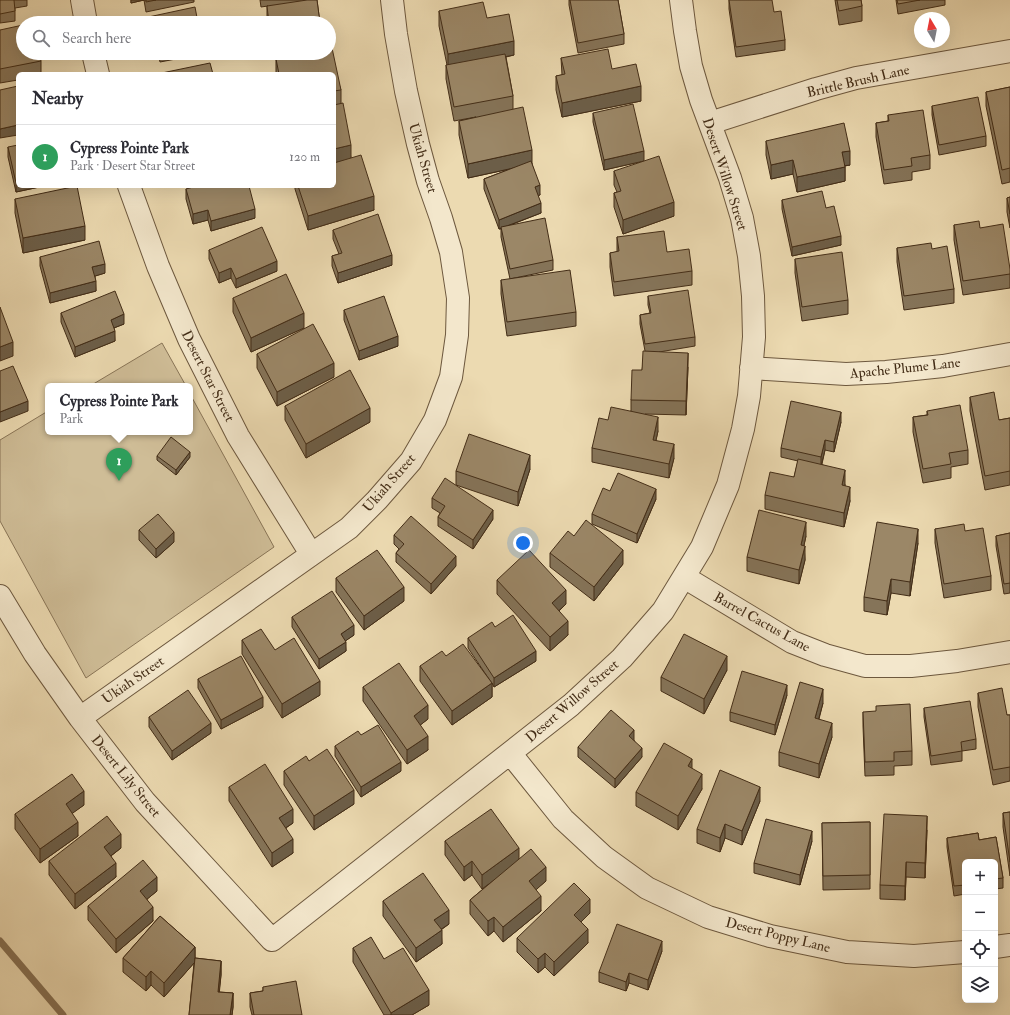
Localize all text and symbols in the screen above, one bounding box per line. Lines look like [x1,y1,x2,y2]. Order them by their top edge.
north arrow [914,12,950,48]
search box [16,16,336,60]
icon: search [30,27,52,49]
text: Search here [62,29,131,48]
street label: Brittle Brush Lane [805,61,911,101]
text: Nearby [32,88,83,109]
street label: Desert Willow Street [699,115,751,233]
street label: Ukiah Street [405,121,441,195]
text: Cypress Pointe Park [70,139,189,158]
text: 1 [43,149,47,165]
text: 120 m [289,149,320,165]
text: Park · Desert Star Street [70,158,195,174]
street label: Desert Star Street [178,327,239,425]
street label: Apache Plume Lane [848,354,961,383]
popup [45,383,193,435]
text: Cypress Pointe Park [59,392,179,411]
text: Park [59,411,83,427]
pin: 1 [106,448,132,481]
street label: Ukiah Street [359,450,419,516]
your location [513,533,533,553]
street label: Barrel Cactus Lane [711,588,813,656]
street label: Ukiah Street [99,652,168,708]
street label: Desert Willow Street [522,656,622,746]
street label: Desert Lily Street [87,731,165,822]
map controls [962,859,998,1003]
button: + [962,859,998,895]
button: − [962,895,998,931]
street label: Desert Poppy Lane [724,914,832,957]
button: locate [962,931,998,967]
button: layers [962,967,998,1003]

